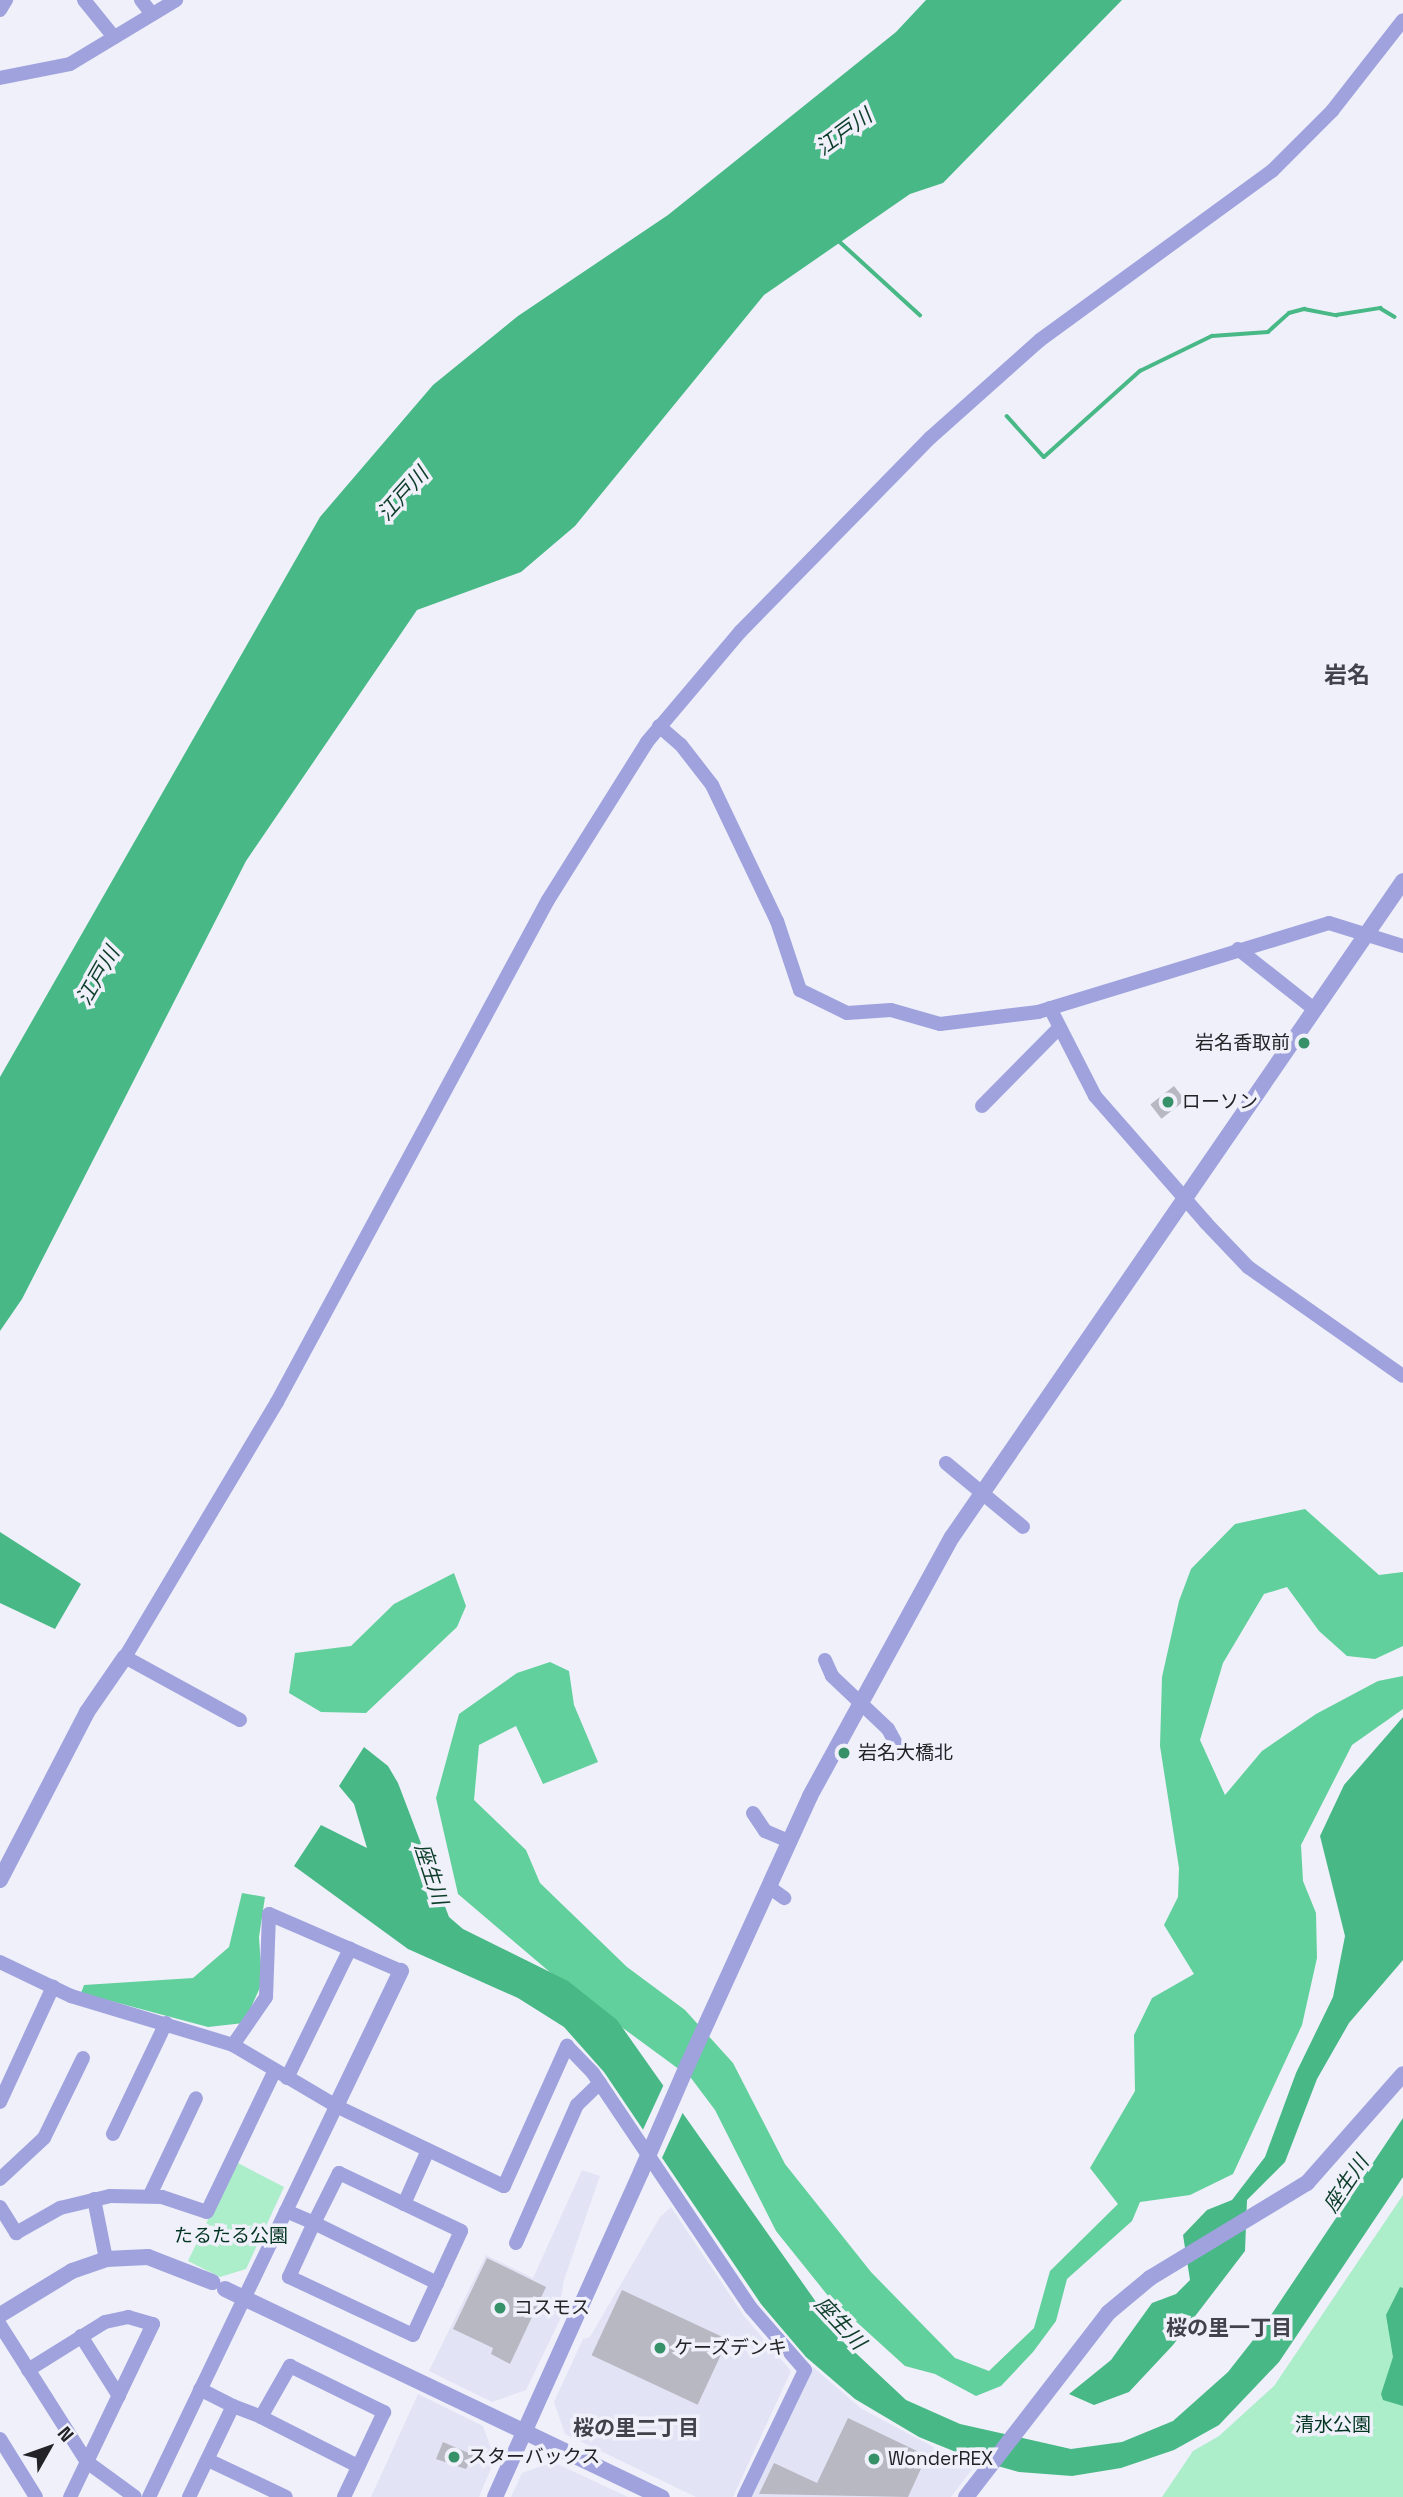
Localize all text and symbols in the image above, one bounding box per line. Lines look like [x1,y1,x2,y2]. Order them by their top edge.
water label: 江戸川 [811,103,877,161]
water label: 江戸川 [373,462,433,526]
district label: 岩名 [1324,661,1370,689]
water label: 江戸川 [71,942,125,1010]
place label: 岩名香取前 [1195,1032,1290,1054]
marker: 岩名香取前 [1296,1035,1312,1051]
place label: ローソン [1182,1091,1258,1113]
marker: ローソン [1160,1094,1176,1110]
place label: 岩名大橋北 [858,1742,953,1764]
marker: 岩名大橋北 [836,1745,852,1761]
water label: 座生川 [409,1840,453,1908]
water label: 座生川 [1318,2151,1374,2217]
park label: たるたる公園 [174,2225,288,2247]
water label: 座生川 [809,2291,871,2355]
place label: コスモス [514,2297,590,2319]
marker: コスモス [492,2300,508,2316]
district label: 桜の里一丁目 [1166,2315,1292,2341]
place label: ケーズデンキ [674,2337,788,2359]
marker: ケーズデンキ [652,2340,668,2356]
north arrow [14,2413,84,2483]
park label: 清水公園 [1295,2414,1371,2436]
district label: 桜の里二丁目 [573,2415,699,2441]
text: N [52,2421,79,2447]
place label: スターバックス [468,2446,601,2468]
place label: WonderREX [888,2448,993,2470]
marker: スターバックス [446,2449,462,2465]
marker: WonderREX [866,2451,882,2467]

